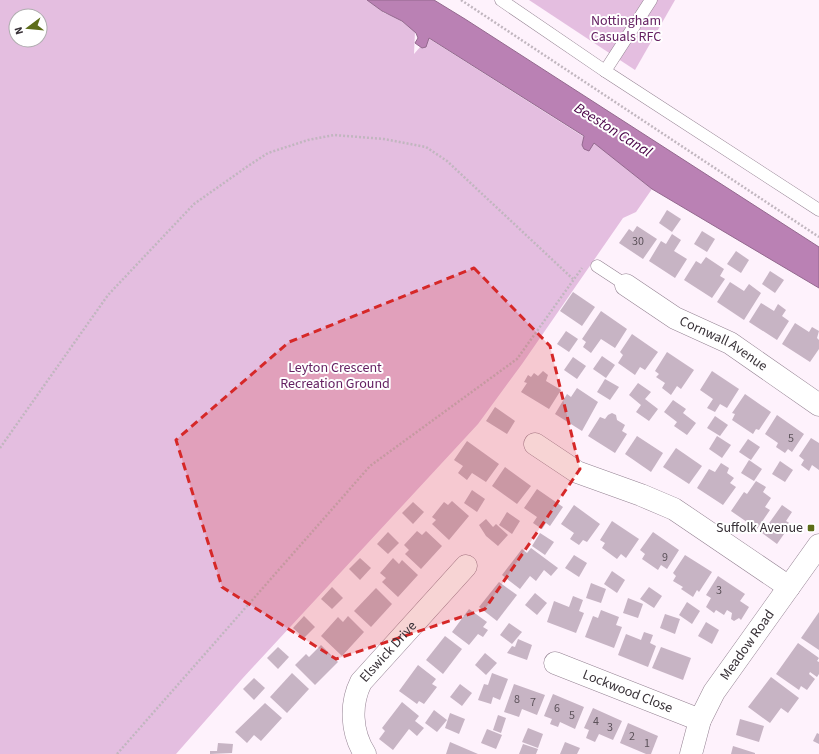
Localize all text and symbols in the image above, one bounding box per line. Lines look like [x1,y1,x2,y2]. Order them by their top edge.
north arrow [8,8,48,48]
park label: Nottingham Casuals RFC [591,11,661,47]
text: N [11,25,27,36]
water label: Beeston Canal [570,98,656,162]
house number: 30 [632,233,644,250]
street label: Cornwall Avenue [676,311,772,376]
park label: Leyton Crescent Recreation Ground [280,358,390,394]
house number: 5 [788,430,794,447]
place label: Suffolk Avenue [716,518,803,538]
marker: Suffolk Avenue [806,523,816,533]
house number: 9 [662,549,668,566]
house number: 3 [716,582,722,599]
street label: Meadow Road [715,606,779,684]
street label: Elswick Drive [355,617,422,687]
street label: Lockwood Close [580,665,676,718]
house number: 8 [514,691,520,708]
house number: 7 [530,694,536,711]
house number: 6 [554,700,560,717]
house number: 5 [569,707,575,724]
house number: 4 [593,713,599,730]
house number: 3 [607,719,613,736]
house number: 2 [629,728,635,745]
house number: 1 [644,735,650,752]

